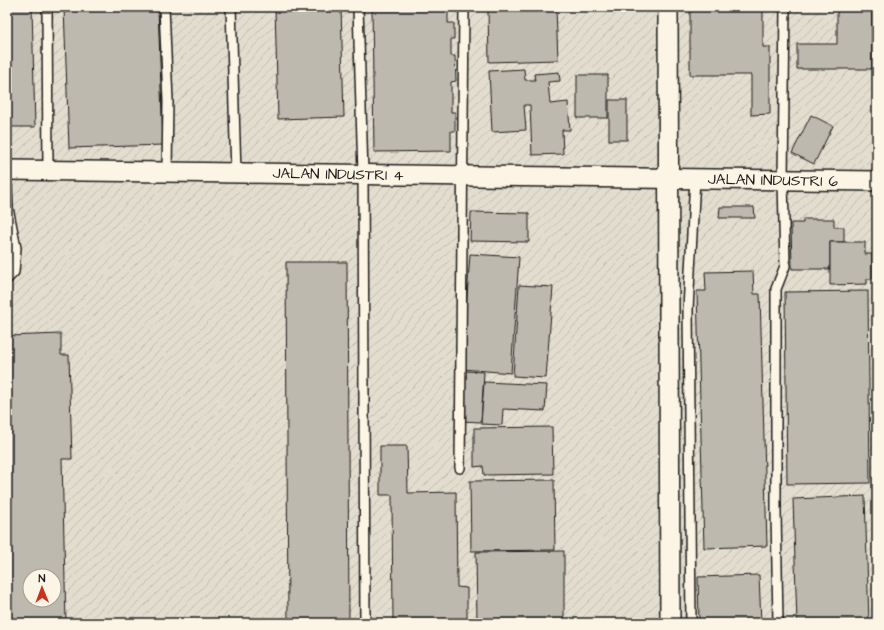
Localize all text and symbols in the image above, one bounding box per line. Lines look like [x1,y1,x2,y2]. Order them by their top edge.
street label: JALAN INDUSTRI 4 [272,163,404,186]
street label: JALAN INDUSTRI 6 [708,169,839,192]
north arrow [22,568,62,608]
text: N [38,571,46,586]

